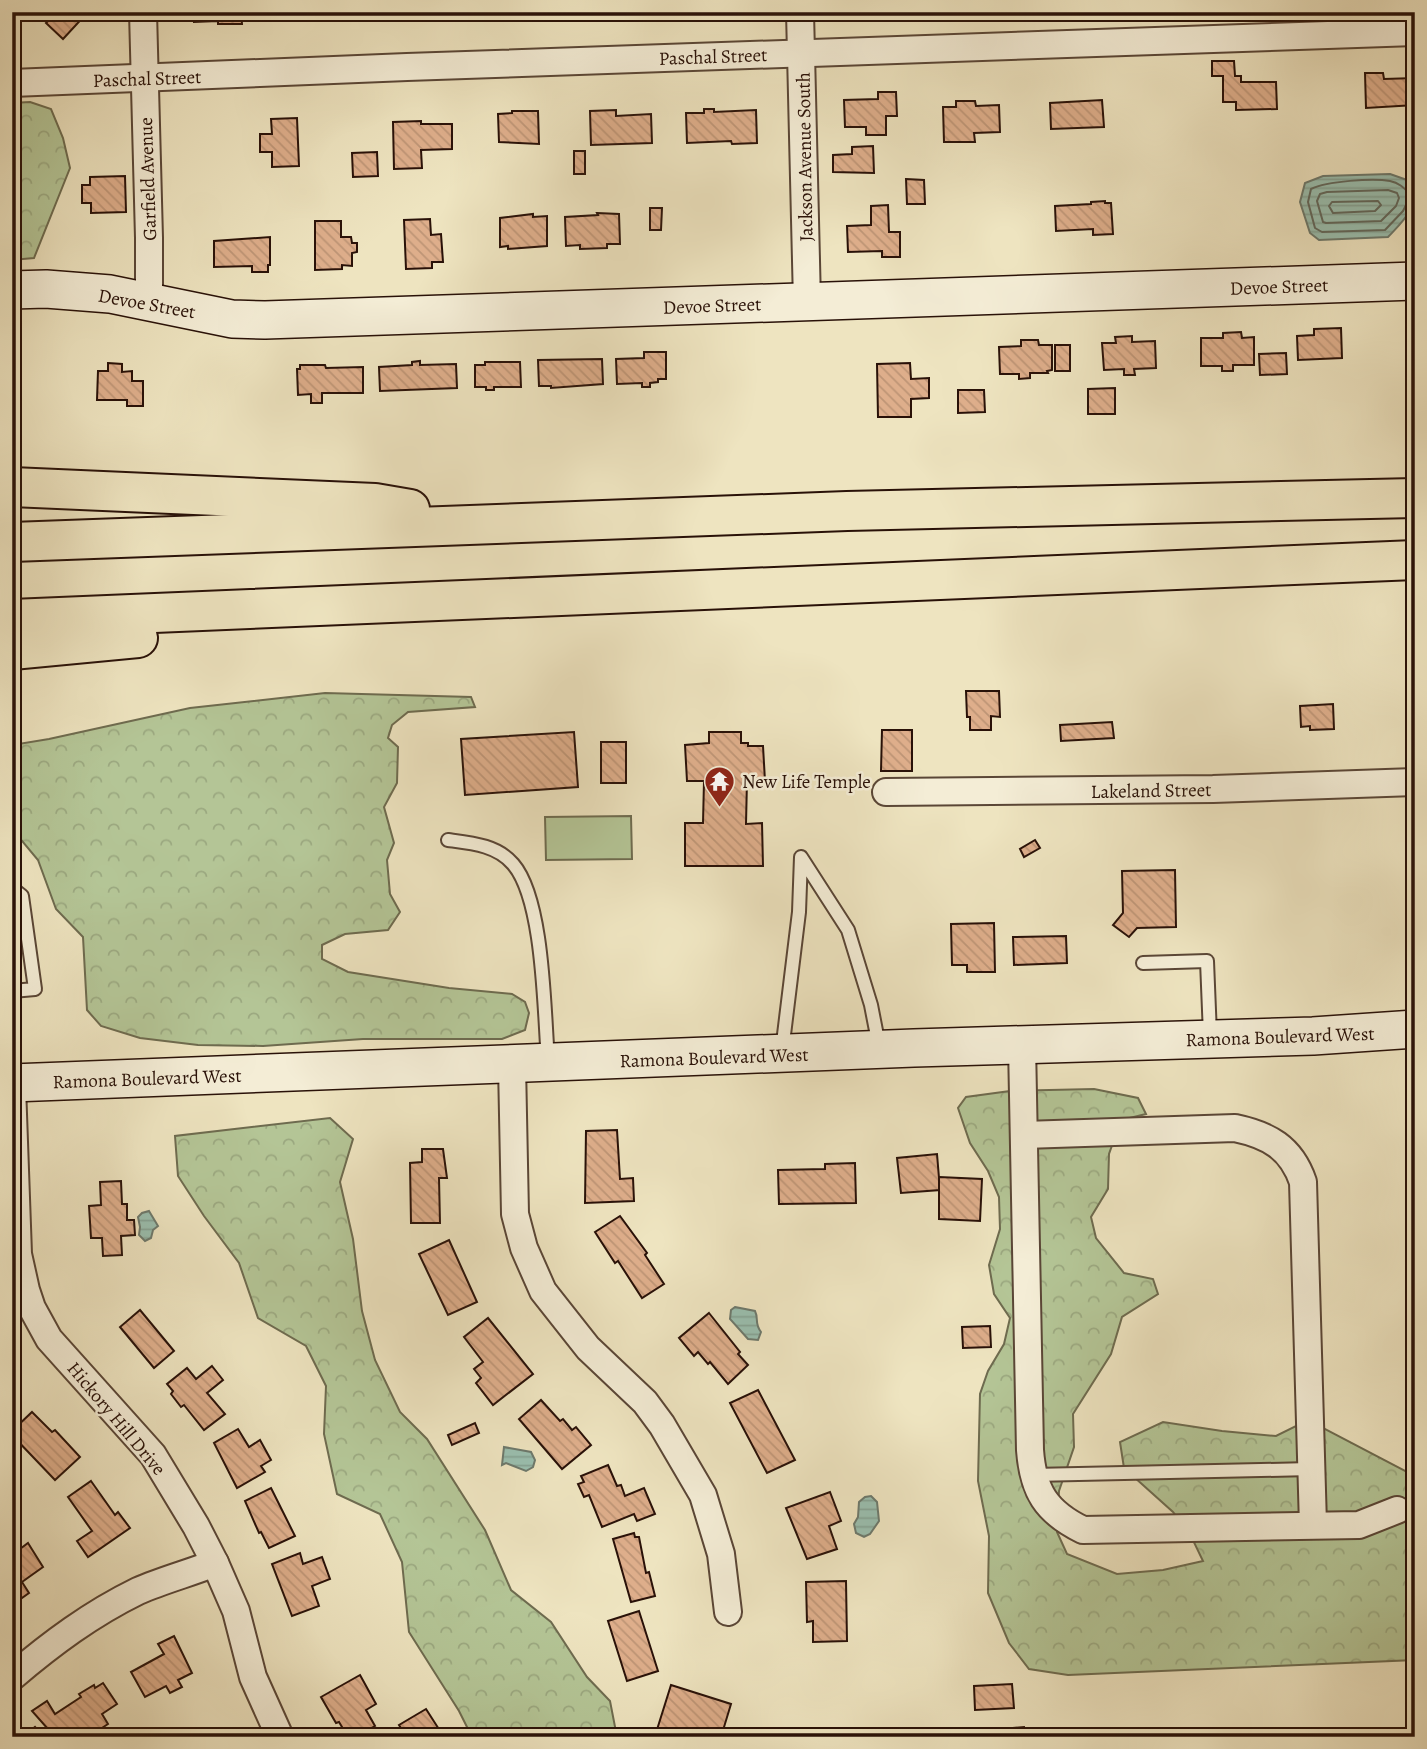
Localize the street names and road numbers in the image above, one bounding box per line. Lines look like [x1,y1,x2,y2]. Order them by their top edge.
street label: Paschal Street [658,42,768,72]
street label: Paschal Street [92,64,202,94]
street label: Jackson Avenue South [791,72,819,242]
street label: Garfield Avenue [133,117,163,241]
street label: Devoe Street [1229,272,1329,302]
street label: Devoe Street [96,283,198,325]
street label: Devoe Street [662,291,762,321]
street label: Lakeland Street [1090,777,1212,805]
street label: Ramona Boulevard West [1185,1021,1375,1053]
street label: Ramona Boulevard West [619,1042,809,1074]
street label: Ramona Boulevard West [52,1063,242,1095]
street label: Hickory Hill Drive [61,1356,172,1481]

